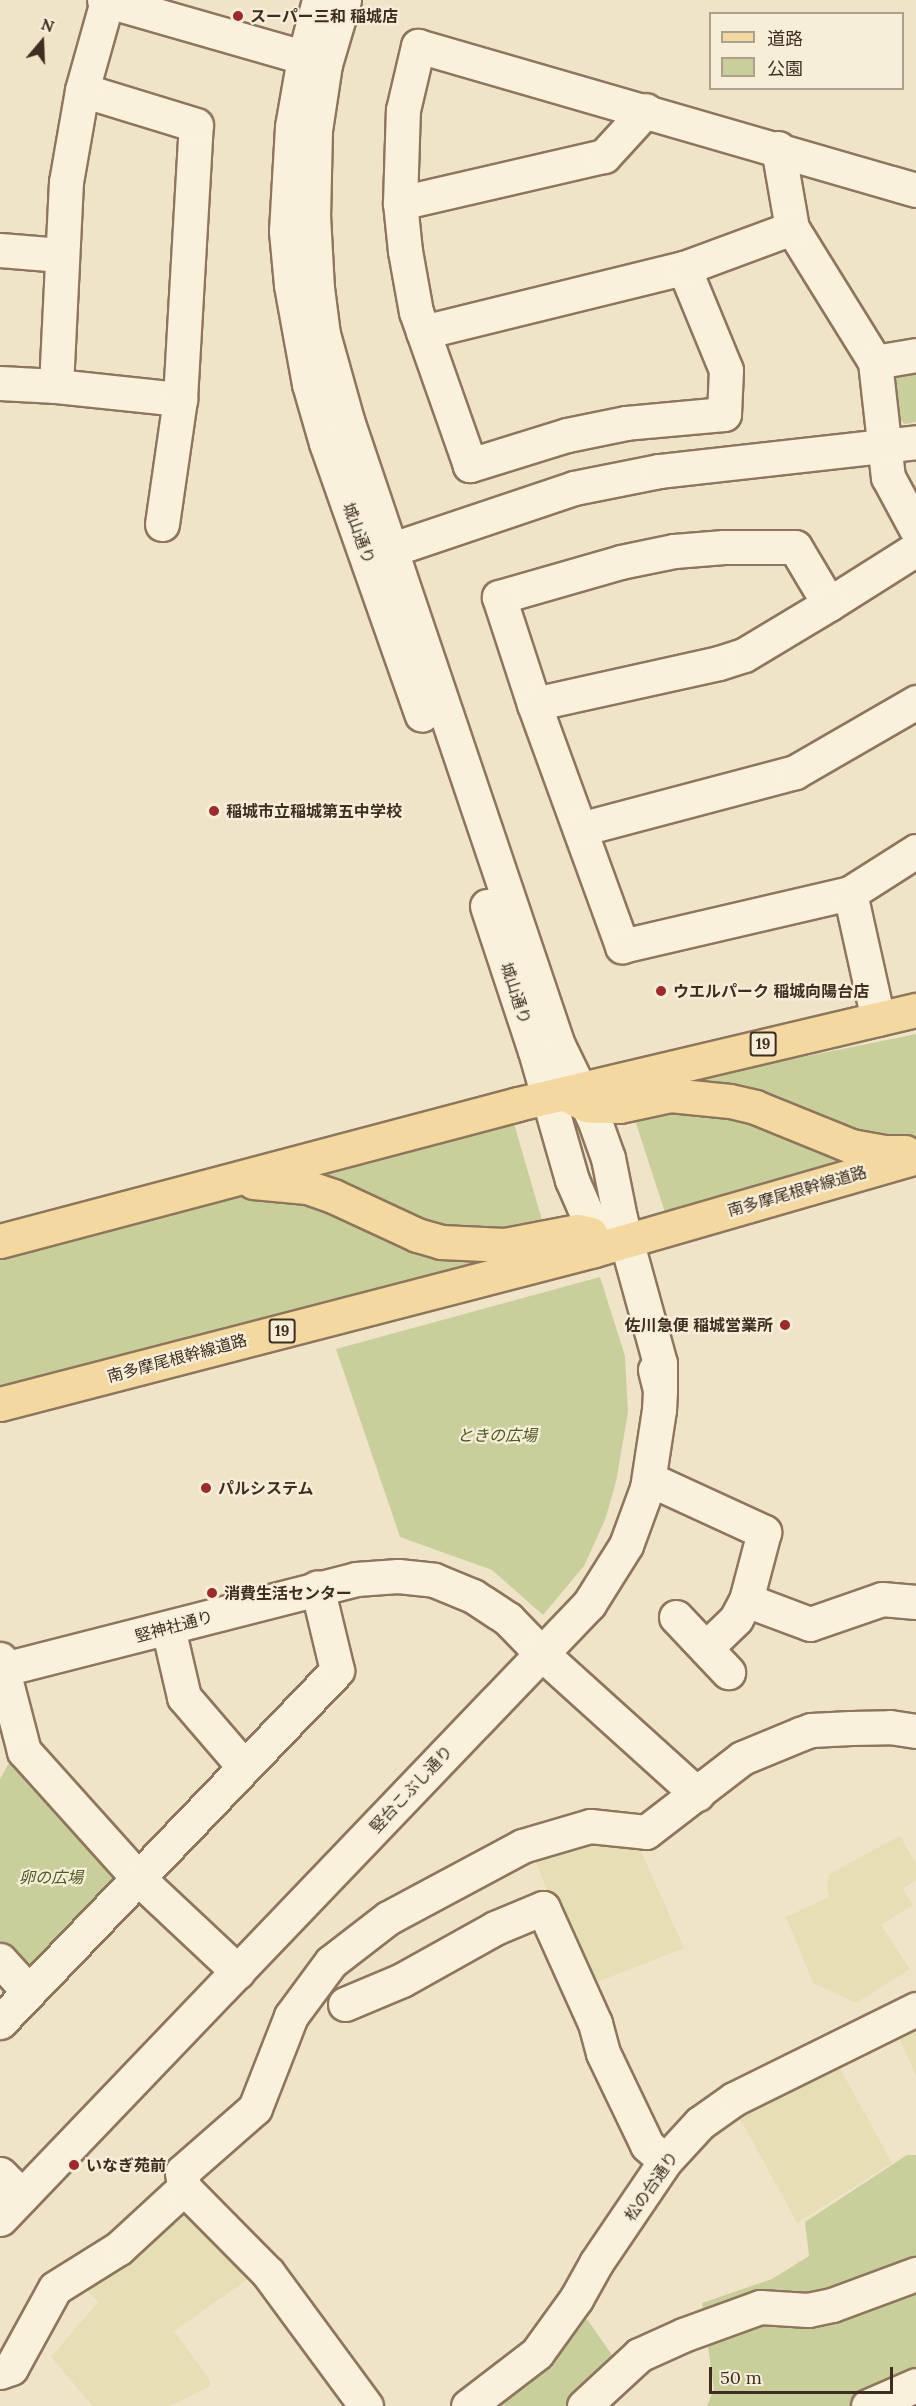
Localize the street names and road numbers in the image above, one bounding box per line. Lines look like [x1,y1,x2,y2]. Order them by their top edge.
street label: 城山通り [339,500,379,566]
street label: 城山通り [497,960,535,1026]
road number: 19 [750,1032,777,1056]
street label: 南多摩尾根幹線道路 [725,1162,869,1220]
road number: 19 [268,1319,296,1343]
street label: 南多摩尾根幹線道路 [105,1330,249,1386]
street label: 竪神社通り [133,1606,215,1646]
street label: 竪台こぶし通り [366,1741,456,1837]
street label: 松の台通り [620,2148,682,2224]

